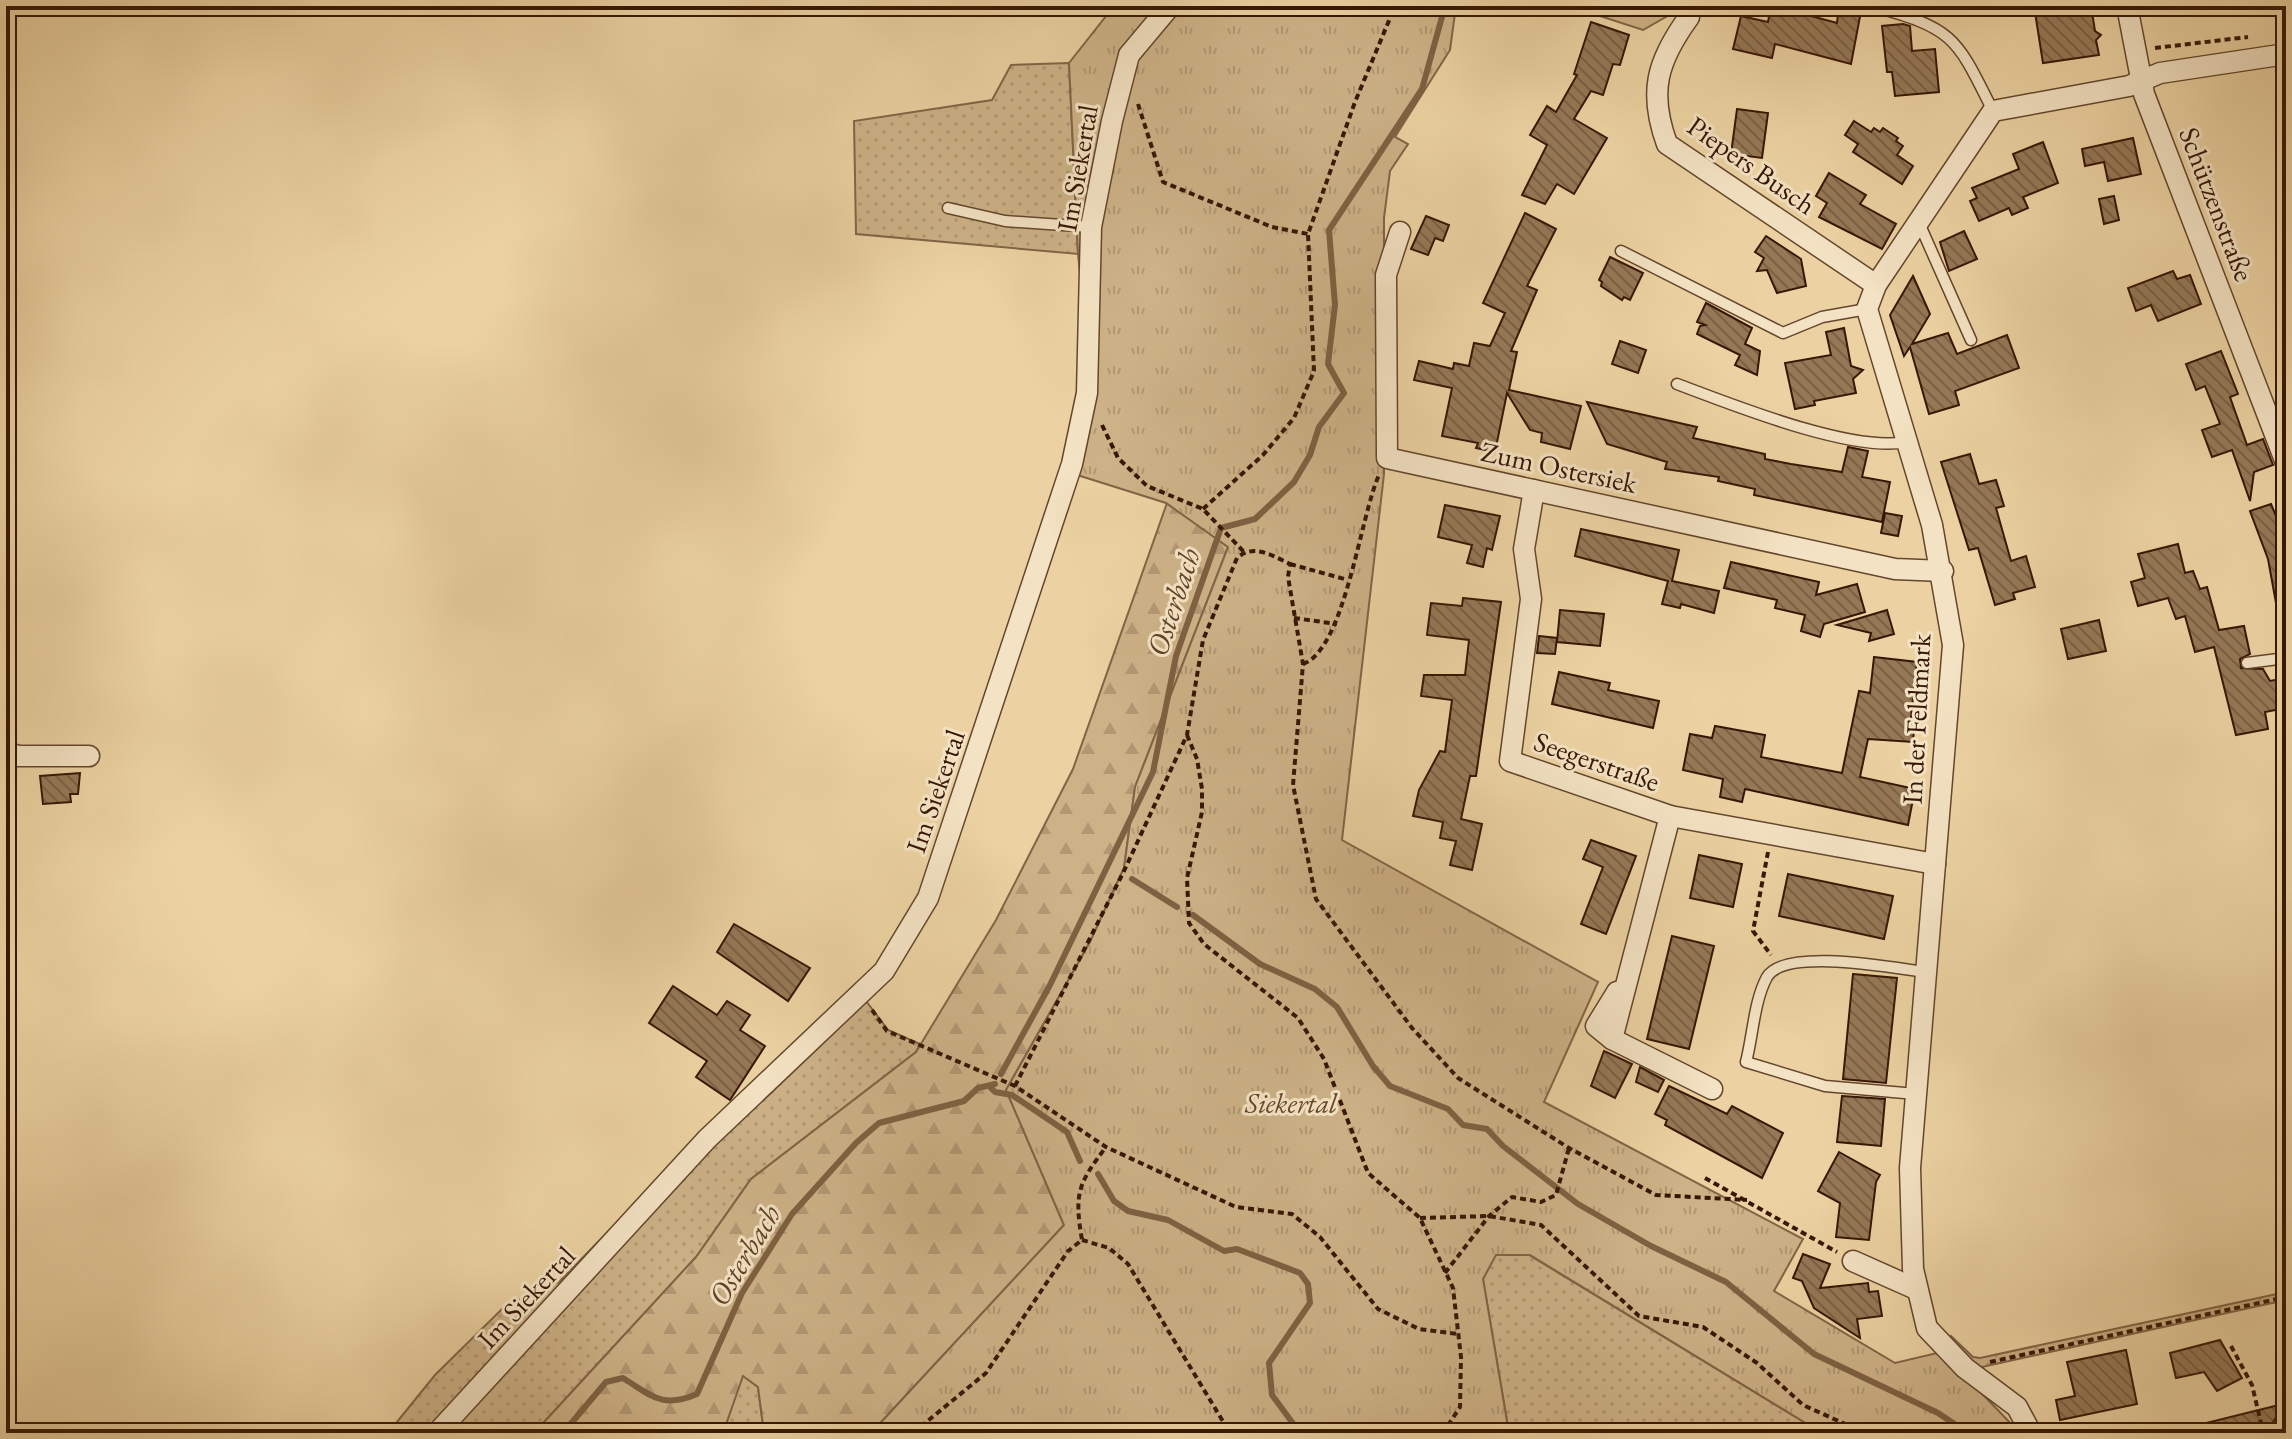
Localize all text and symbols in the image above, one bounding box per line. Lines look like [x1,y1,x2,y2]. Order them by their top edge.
street label: Im Siekertal [1048,102,1106,234]
street label: Piepers Busch [1681,108,1823,222]
street label: Schützenstraße [2171,122,2263,286]
street label: Zum Ostersiek [1478,433,1641,501]
water label: Osterbach [1137,543,1209,661]
street label: In der Feldmark [1894,632,1938,805]
street label: Seegerstraße [1529,723,1665,799]
street label: Im Siekertal [897,724,973,857]
park label: Siekertal [1244,1085,1338,1121]
water label: Osterbach [699,1197,790,1313]
street label: Im Siekertal [469,1238,583,1356]

